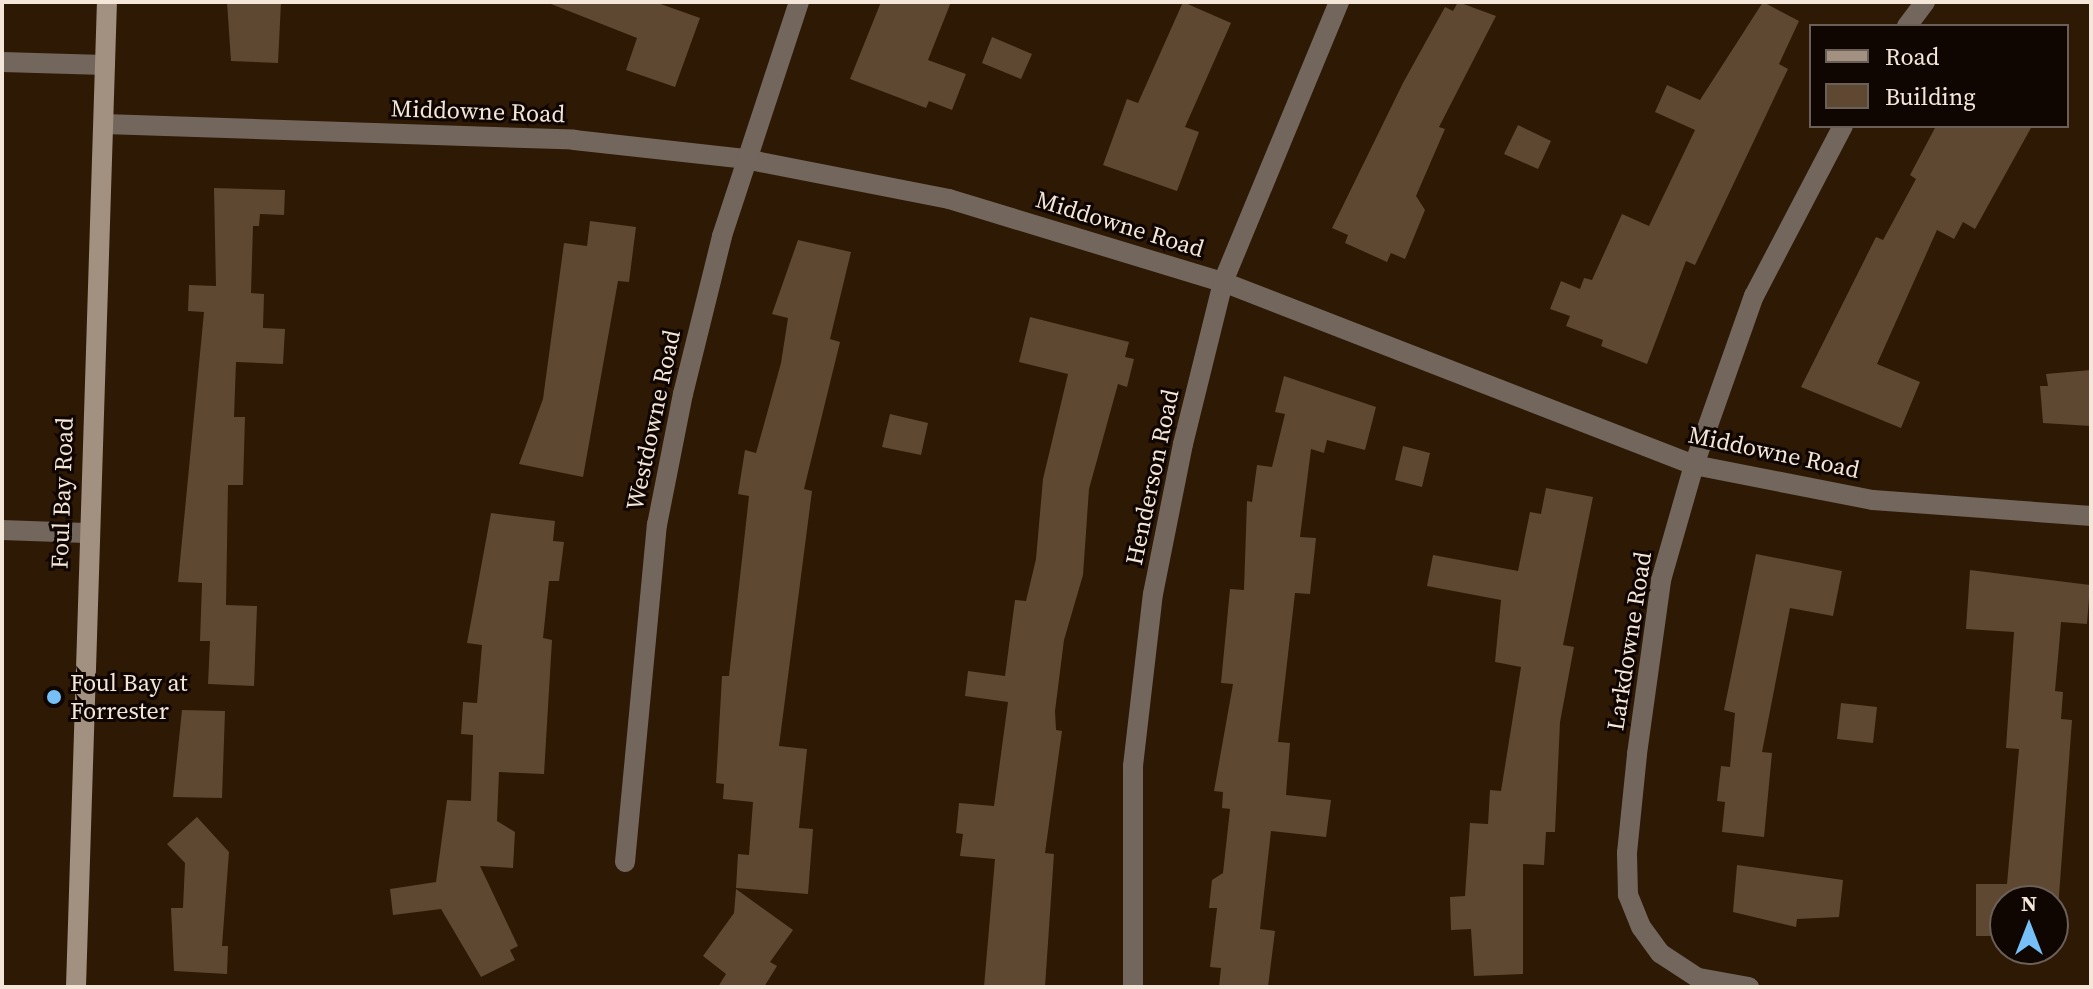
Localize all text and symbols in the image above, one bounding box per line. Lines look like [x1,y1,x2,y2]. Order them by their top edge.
legend [1809,24,2069,128]
text: Road [1885,40,1939,73]
text: Building [1885,80,1976,113]
street label: Middowne Road [390,94,566,128]
street label: Middowne Road [1032,185,1208,263]
street label: Westdowne Road [620,327,686,513]
street label: Henderson Road [1119,386,1185,568]
street label: Foul Bay Road [45,417,79,569]
street label: Middowne Road [1686,420,1862,484]
street label: Larkdowne Road [1601,549,1657,733]
place label: Foul Bay at Forrester [70,669,188,725]
marker: Foul Bay at Forrester [45,688,63,706]
north arrow [1989,885,2069,965]
text: N [2021,888,2037,918]

